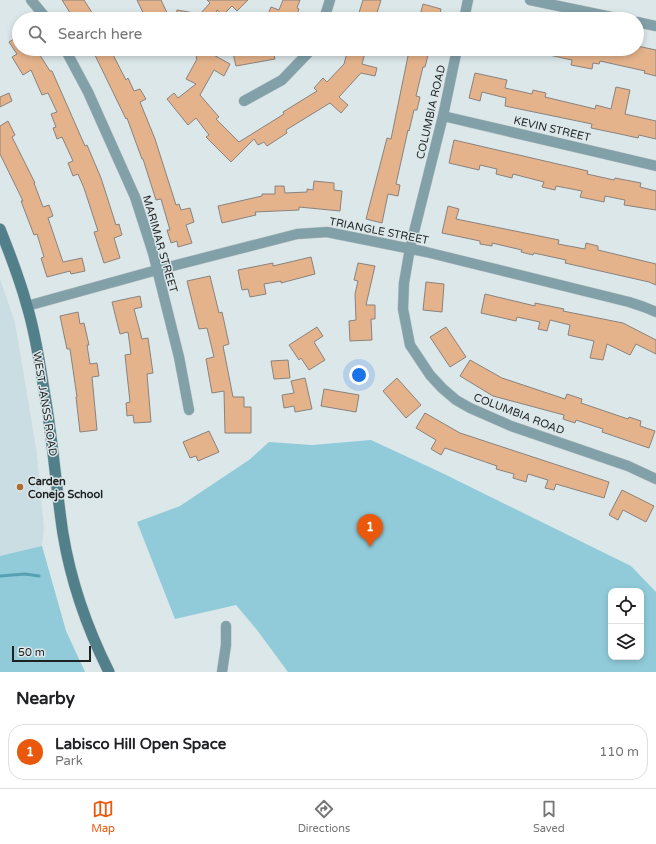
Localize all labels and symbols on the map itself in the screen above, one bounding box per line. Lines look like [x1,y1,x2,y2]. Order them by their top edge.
street label: COLUMBIA ROAD [414,64,448,160]
street label: KEVIN STREET [512,114,592,144]
street label: MARIMAR STREET [140,194,180,295]
street label: TRIANGLE STREET [328,215,430,247]
street label: WEST JANSS ROAD [30,351,60,457]
your location [349,365,369,385]
street label: COLUMBIA ROAD [472,391,566,437]
place label: Carden Conejo School [28,475,103,502]
marker: Carden Conejo School [15,482,25,492]
pin: 1 [357,514,383,547]
scale bar [12,644,91,663]

